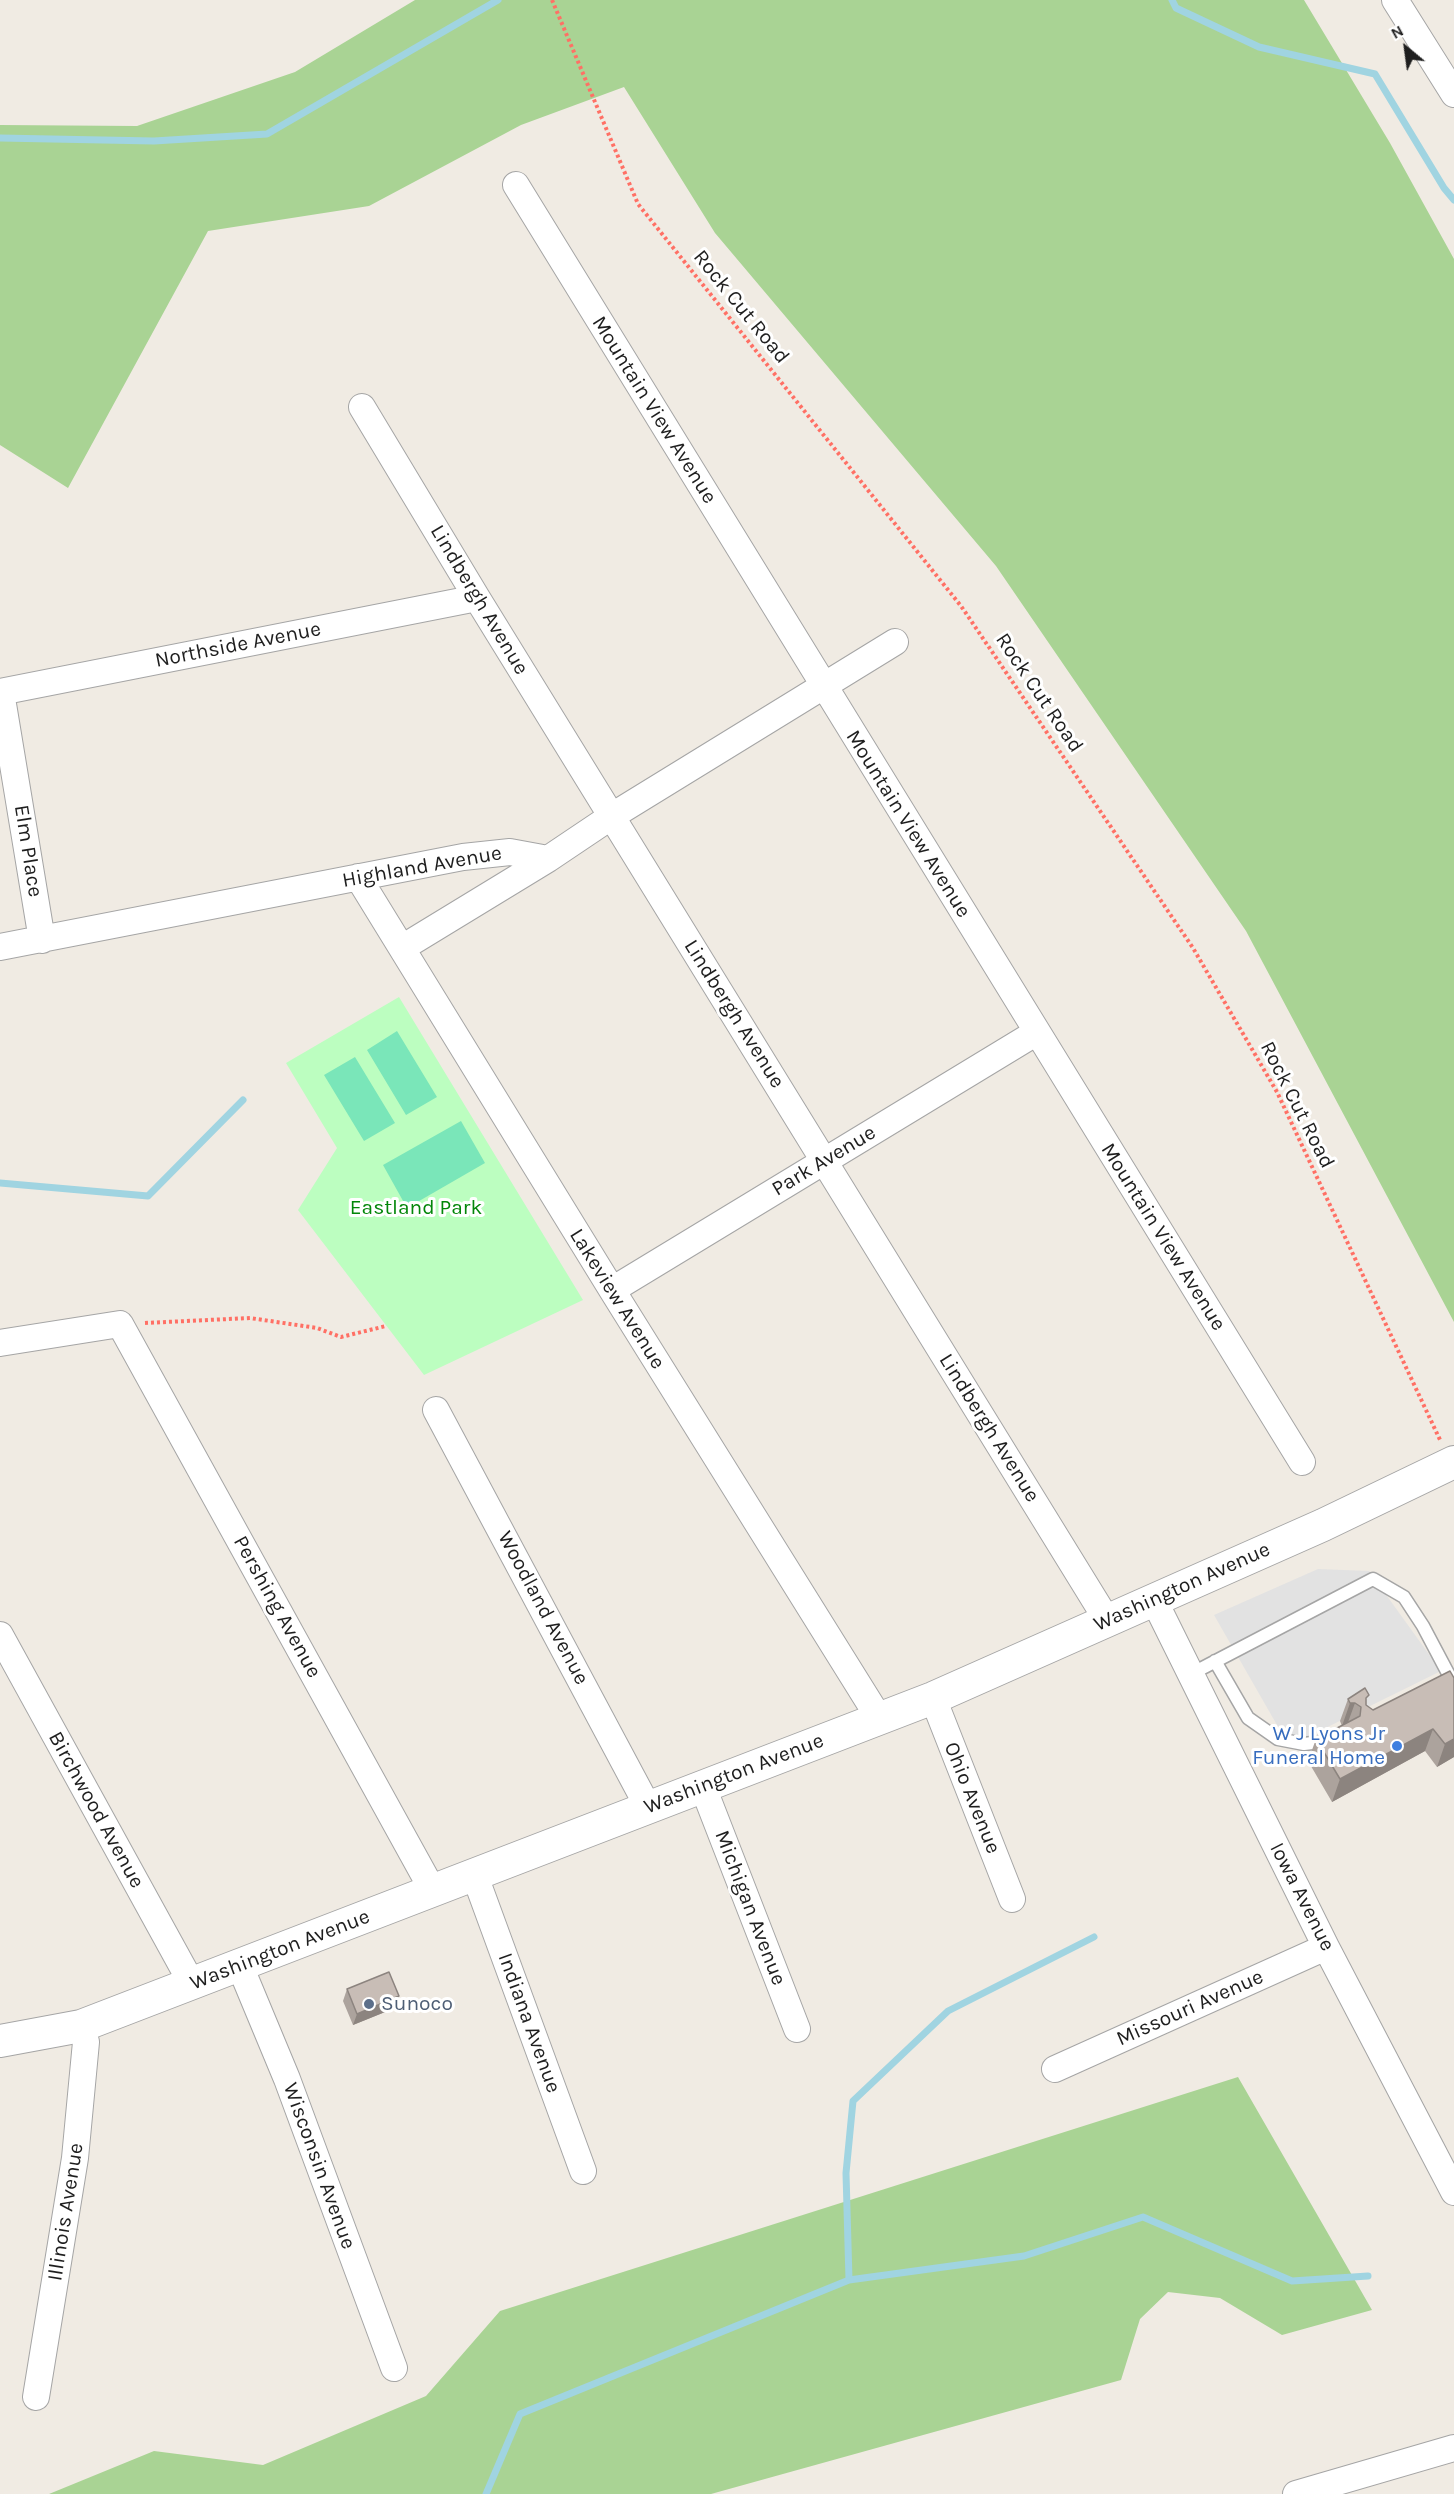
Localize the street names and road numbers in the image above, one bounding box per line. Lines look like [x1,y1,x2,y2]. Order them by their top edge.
street label: Rock Cut Road [688,245,794,369]
street label: Mountain View Avenue [586,312,722,508]
street label: Lindbergh Avenue [424,521,534,679]
street label: Northside Avenue [153,617,323,673]
street label: Rock Cut Road [990,628,1088,758]
street label: Mountain View Avenue [840,726,976,922]
street label: Elm Place [8,803,48,899]
street label: Highland Avenue [340,841,504,893]
street label: Lindbergh Avenue [678,935,790,1093]
street label: Rock Cut Road [1254,1037,1340,1173]
street label: Park Avenue [767,1120,881,1202]
street label: Mountain View Avenue [1095,1139,1231,1335]
street label: Lakeview Avenue [564,1224,670,1374]
street label: Lindbergh Avenue [933,1349,1045,1507]
street label: Woodland Avenue [492,1527,594,1689]
street label: Pershing Avenue [228,1532,326,1682]
street label: Washington Avenue [1090,1537,1274,1637]
street label: Birchwood Avenue [43,1727,149,1893]
street label: Washington Avenue [641,1728,827,1820]
street label: Ohio Avenue [938,1739,1006,1857]
street label: Michigan Avenue [709,1827,791,1989]
street label: Iowa Avenue [1264,1839,1340,1955]
street label: Washington Avenue [187,1904,373,1996]
street label: Indiana Avenue [492,1950,566,2096]
street label: Missouri Avenue [1113,1964,1267,2052]
street label: Wisconsin Avenue [277,2079,361,2253]
street label: Illinois Avenue [43,2141,89,2283]

